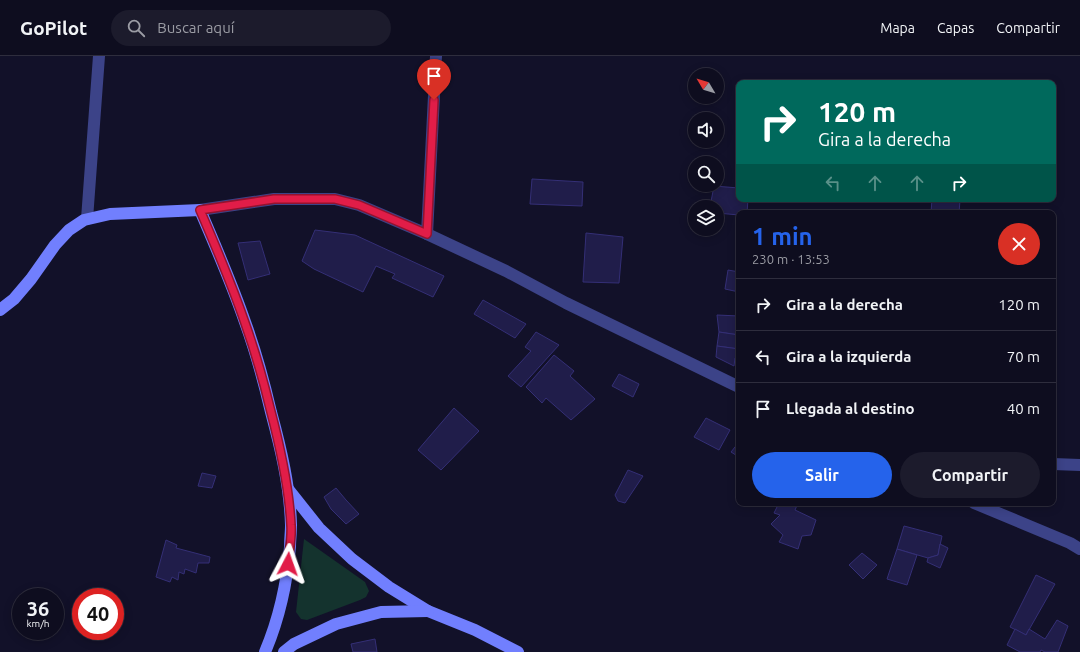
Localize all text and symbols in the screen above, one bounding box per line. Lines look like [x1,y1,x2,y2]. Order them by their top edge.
search box [111,10,391,46]
text: GoPilot [20,17,87,39]
icon: search [125,17,147,39]
text: Buscar aquí [157,19,234,36]
text: Mapa [880,20,915,36]
text: Capas [937,20,974,36]
text: Compartir [996,20,1060,36]
pin [417,59,451,100]
icon: arrive [423,65,445,87]
north arrow [688,68,724,104]
map controls [688,68,724,236]
icon: right [752,96,804,148]
text: 120 m [818,96,896,127]
button: sound [688,112,724,148]
text: Gira a la derecha [818,129,951,149]
button: search [688,156,724,192]
icon: left [822,172,844,194]
icon: ahead [864,172,886,194]
icon: ahead [906,172,928,194]
icon: right [948,172,970,194]
button: layers [688,200,724,236]
text: 1 min [752,223,813,250]
button: close [998,223,1040,265]
text: 230 m · 13:53 [752,252,830,266]
icon: right [752,294,774,316]
text: Gira a la derecha [786,296,903,313]
text: 120 m [998,296,1040,313]
icon: left [752,346,774,368]
text: Gira a la izquierda [786,348,912,365]
text: 70 m [1007,348,1040,365]
icon: arrive [752,398,774,420]
text: Llegada al destino [786,400,915,417]
text: 40 m [1007,400,1040,417]
button: Salir [752,452,892,498]
button: Compartir [900,452,1040,498]
position arrow [267,543,309,585]
speed limit sign: 40 [72,588,124,640]
text: 36 [27,597,49,620]
text: km/h [26,618,50,629]

